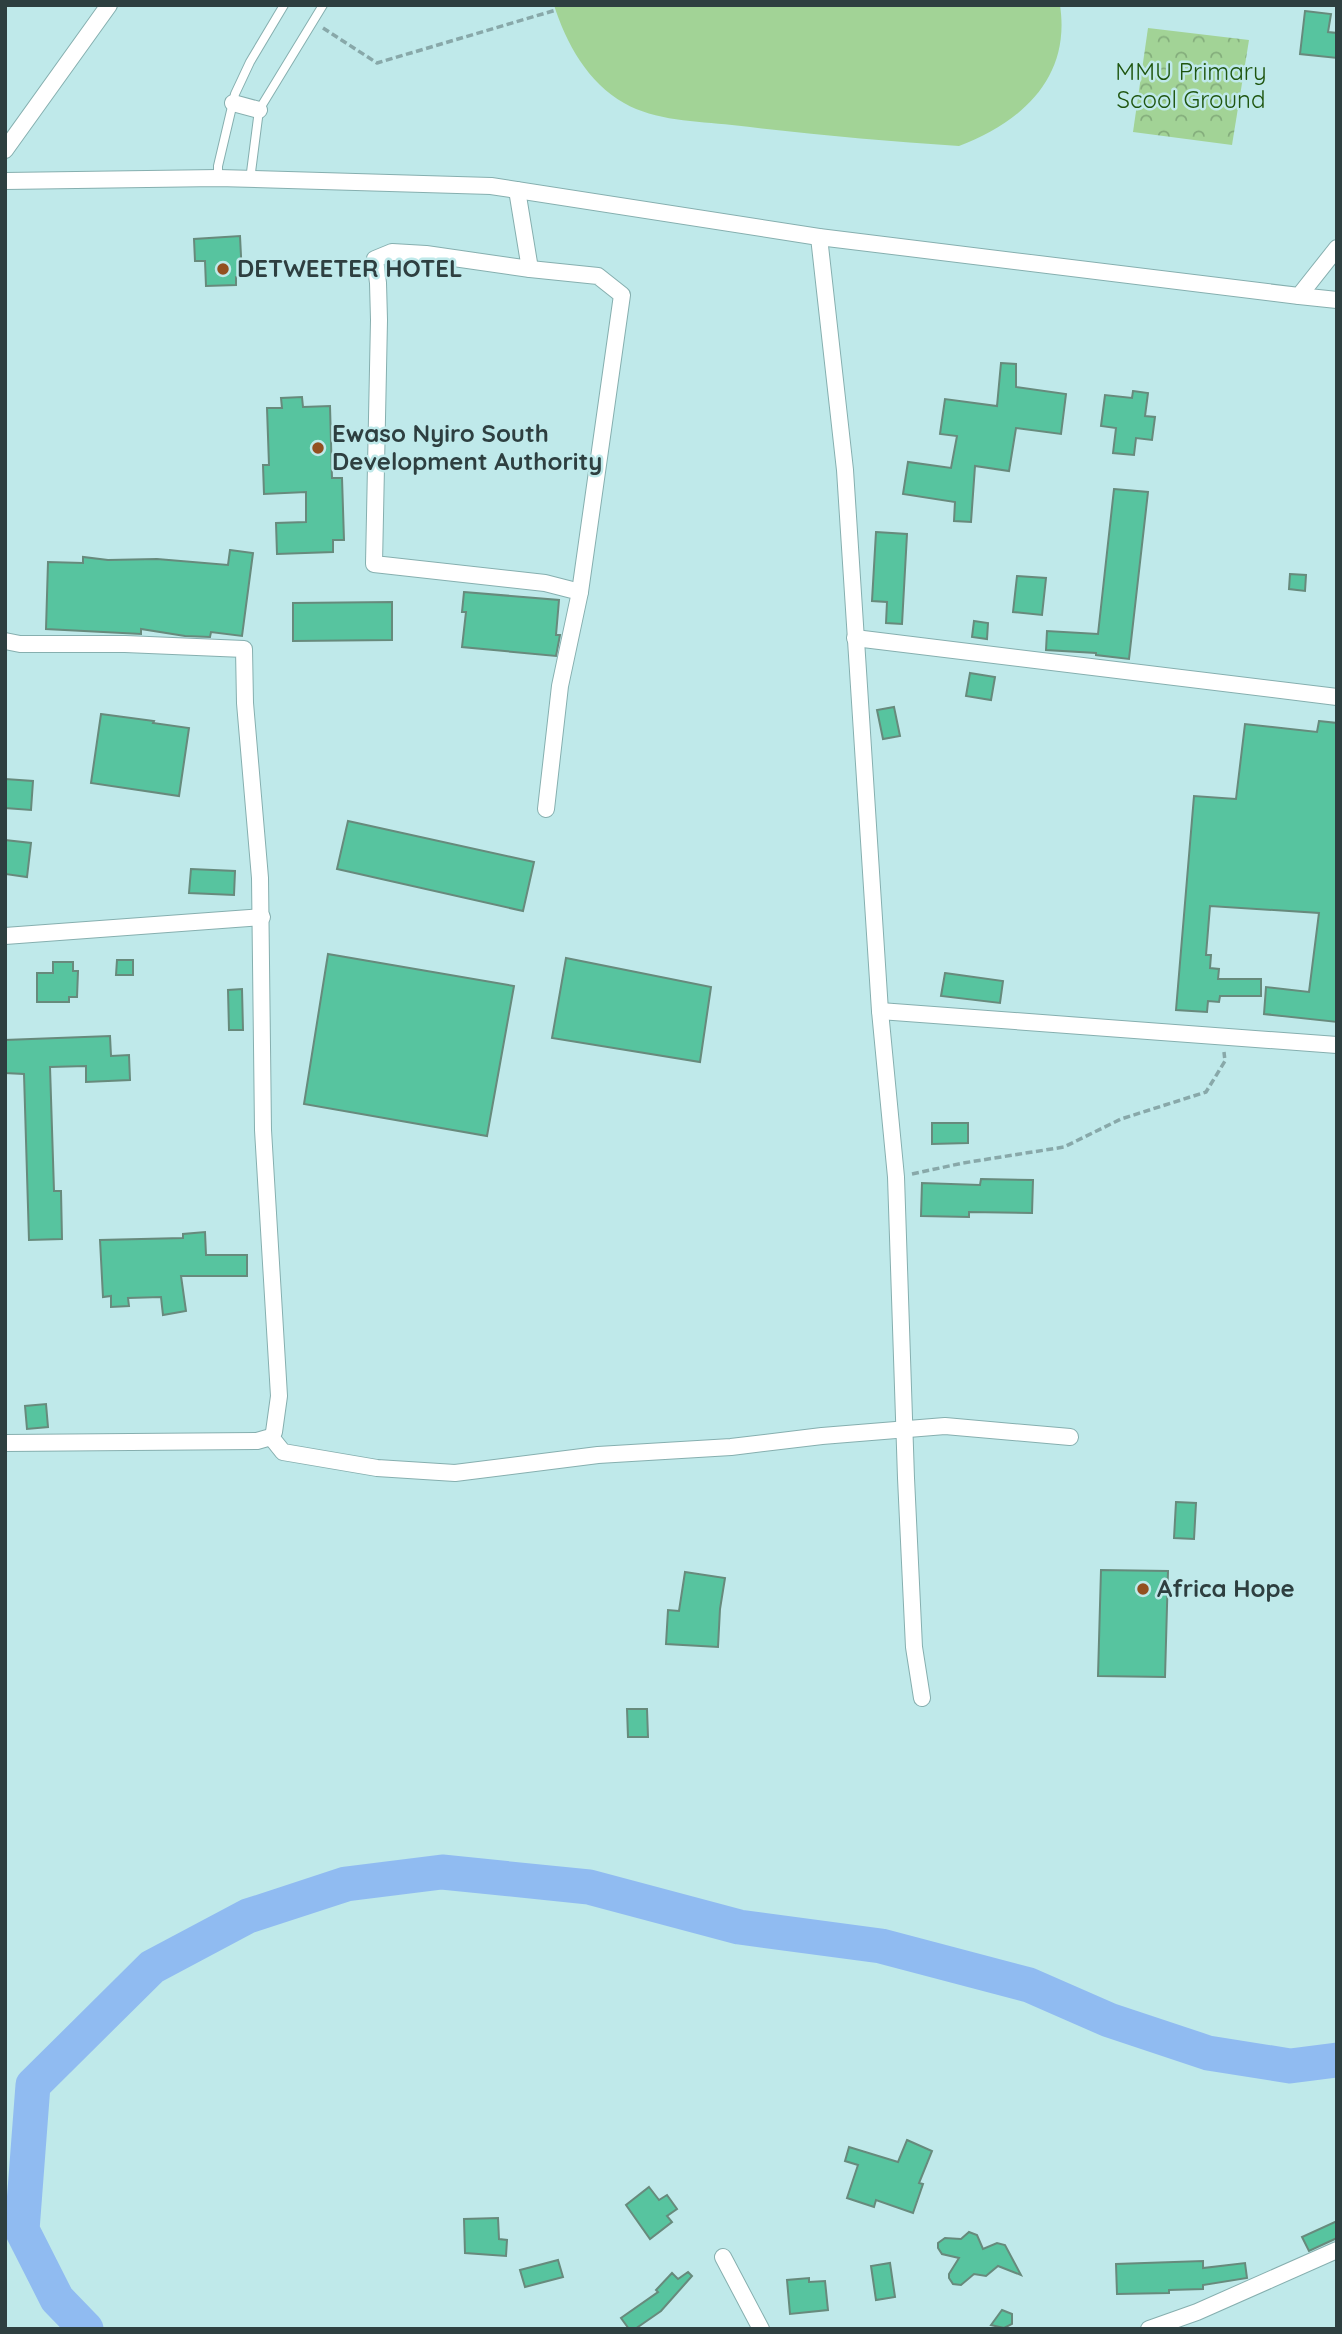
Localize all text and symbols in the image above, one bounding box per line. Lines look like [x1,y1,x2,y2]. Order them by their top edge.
park label: MMU Primary Scool Ground [1115,56,1267,114]
place label: DETWEETER HOTEL [237,253,462,283]
marker: DETWEETER HOTEL [215,261,231,277]
place label: Ewaso Nyiro South Development Authority [332,418,602,476]
marker: Ewaso Nyiro South Development Authority [310,440,326,456]
place label: Africa Hope [1157,1573,1295,1603]
marker: Africa Hope [1135,1581,1151,1597]

